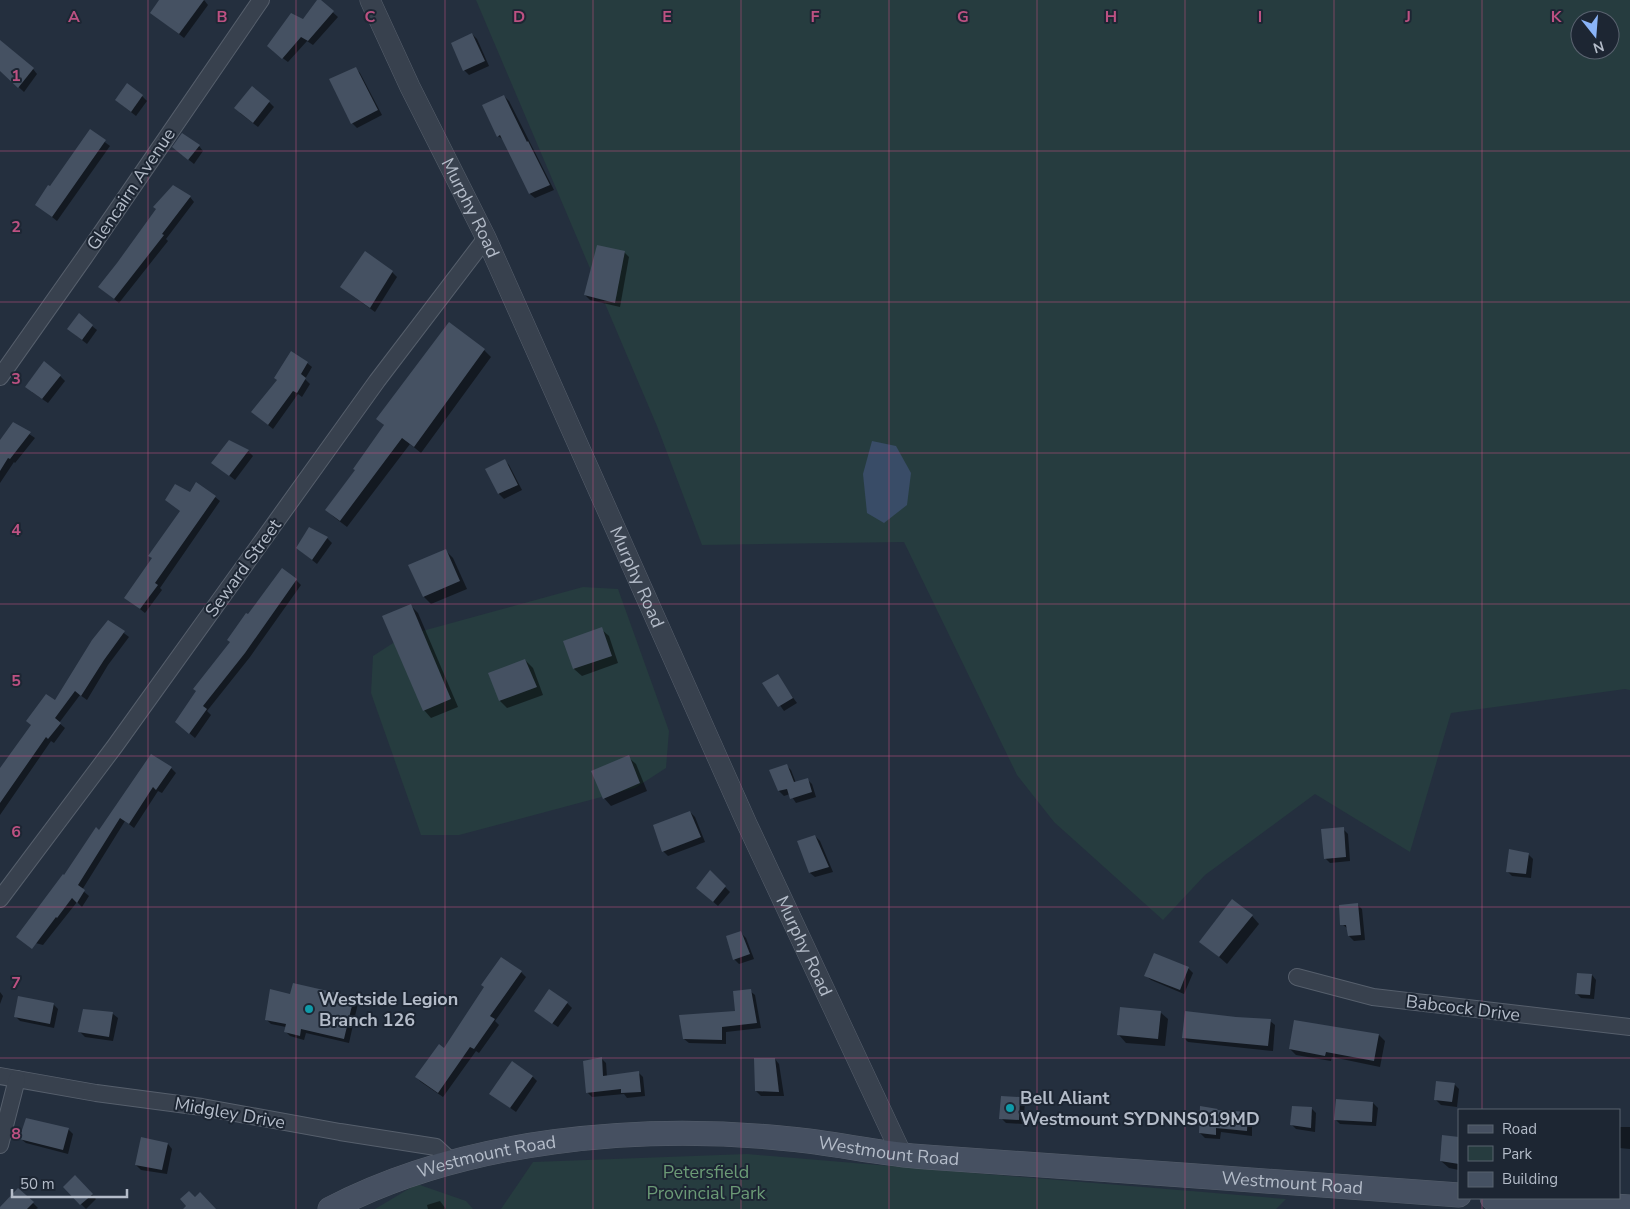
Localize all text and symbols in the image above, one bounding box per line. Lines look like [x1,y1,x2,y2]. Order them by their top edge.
text: A [68,6,80,28]
text: B [216,6,228,28]
text: C [365,6,376,28]
text: D [513,6,525,28]
text: E [662,6,672,28]
text: F [811,6,820,28]
text: G [957,6,969,28]
text: H [1105,6,1117,28]
text: I [1258,6,1262,28]
text: J [1404,6,1411,28]
text: K [1551,6,1563,28]
north arrow [1570,10,1620,60]
text: N [1591,36,1606,58]
text: 1 [11,65,21,87]
street label: Glencairn Avenue [81,123,181,255]
street label: Murphy Road [436,154,505,262]
text: 2 [11,216,21,238]
text: 3 [11,368,21,390]
street label: Seward Street [199,514,287,622]
text: 4 [11,519,21,541]
street label: Murphy Road [604,523,670,631]
text: 5 [11,670,21,692]
text: 6 [11,821,21,843]
street label: Murphy Road [770,892,838,1000]
text: 7 [11,972,21,994]
place label: Westside Legion Branch 126 [319,987,458,1032]
street label: Babcock Drive [1404,989,1522,1027]
marker: Westside Legion Branch 126 [303,1003,315,1015]
place label: Bell Aliant Westmount SYDNNS019MD [1020,1086,1260,1131]
street label: Midgley Drive [173,1091,287,1135]
marker: Bell Aliant Westmount SYDNNS019MD [1004,1102,1016,1114]
legend [1458,1109,1620,1199]
text: Road [1502,1119,1537,1139]
text: 8 [11,1123,21,1145]
street label: Westmount Road [414,1130,558,1184]
street label: Westmount Road [817,1130,960,1171]
text: Park [1502,1144,1532,1164]
park label: Petersfield Provincial Park [646,1160,767,1205]
scale bar [12,1166,128,1198]
street label: Westmount Road [1221,1166,1364,1200]
text: Building [1502,1169,1558,1189]
text: 50 m [20,1174,55,1194]

